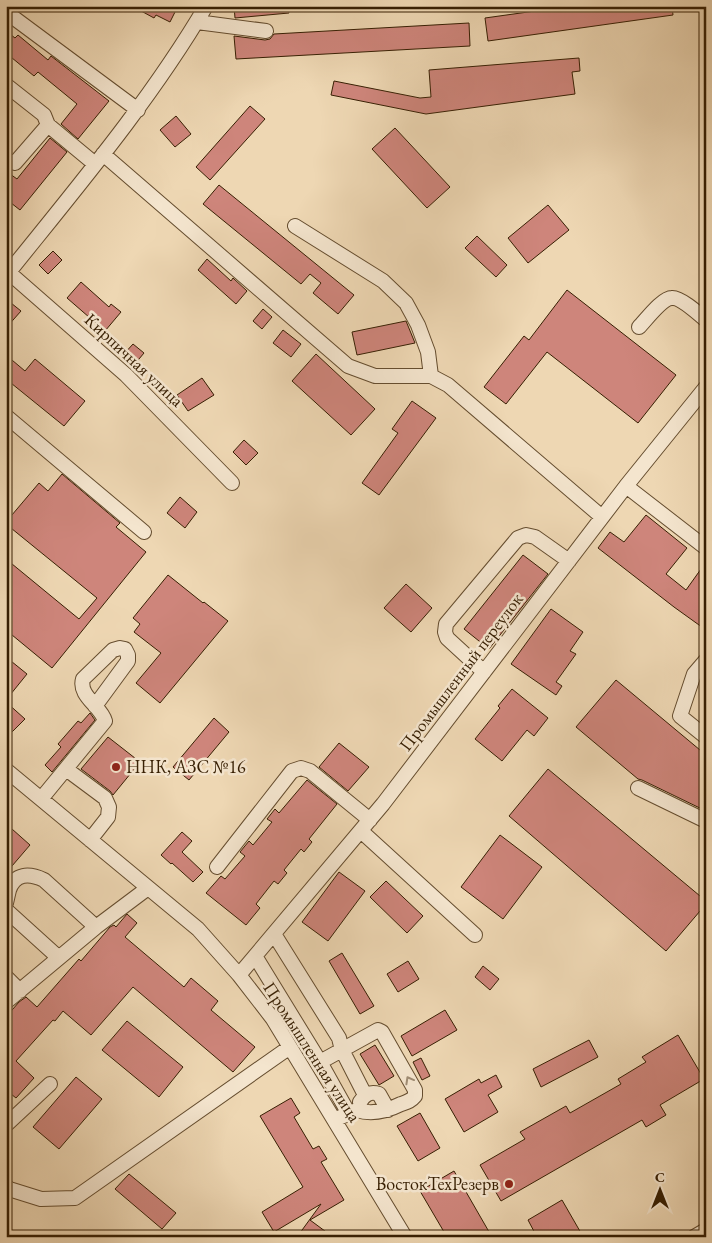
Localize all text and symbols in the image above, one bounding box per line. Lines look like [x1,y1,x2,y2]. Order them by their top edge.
street label: Кирпичная улица [80,308,189,412]
street label: Промышленный переулок [394,588,528,755]
place label: ННК, АЗС №16 [126,755,246,778]
marker: ННК, АЗС №16 [110,761,122,773]
street label: Промышленная улица [258,977,367,1127]
one-way arrow [405,1076,415,1085]
north arrow [634,1166,684,1216]
text: С [655,1168,665,1186]
place label: ВостокТехРезерв [376,1172,499,1195]
marker: ВостокТехРезерв [503,1178,515,1190]

